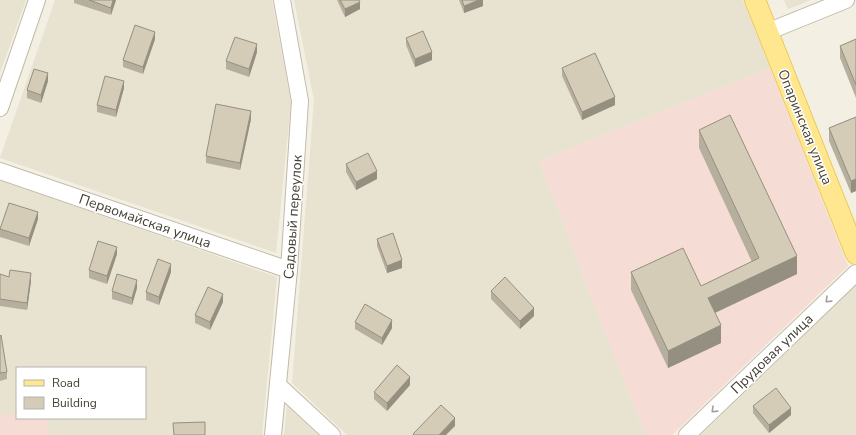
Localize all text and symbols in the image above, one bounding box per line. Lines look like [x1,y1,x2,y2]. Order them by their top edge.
street label: Опаринская улица [773,66,837,188]
street label: Садовый переулок [279,154,307,280]
street label: Первомайская улица [76,189,214,253]
one-way arrow [825,295,833,303]
street label: Прудовая улица [727,310,817,398]
legend [16,367,146,419]
text: Road [52,375,80,391]
text: Building [52,395,97,411]
one-way arrow [711,405,719,412]

